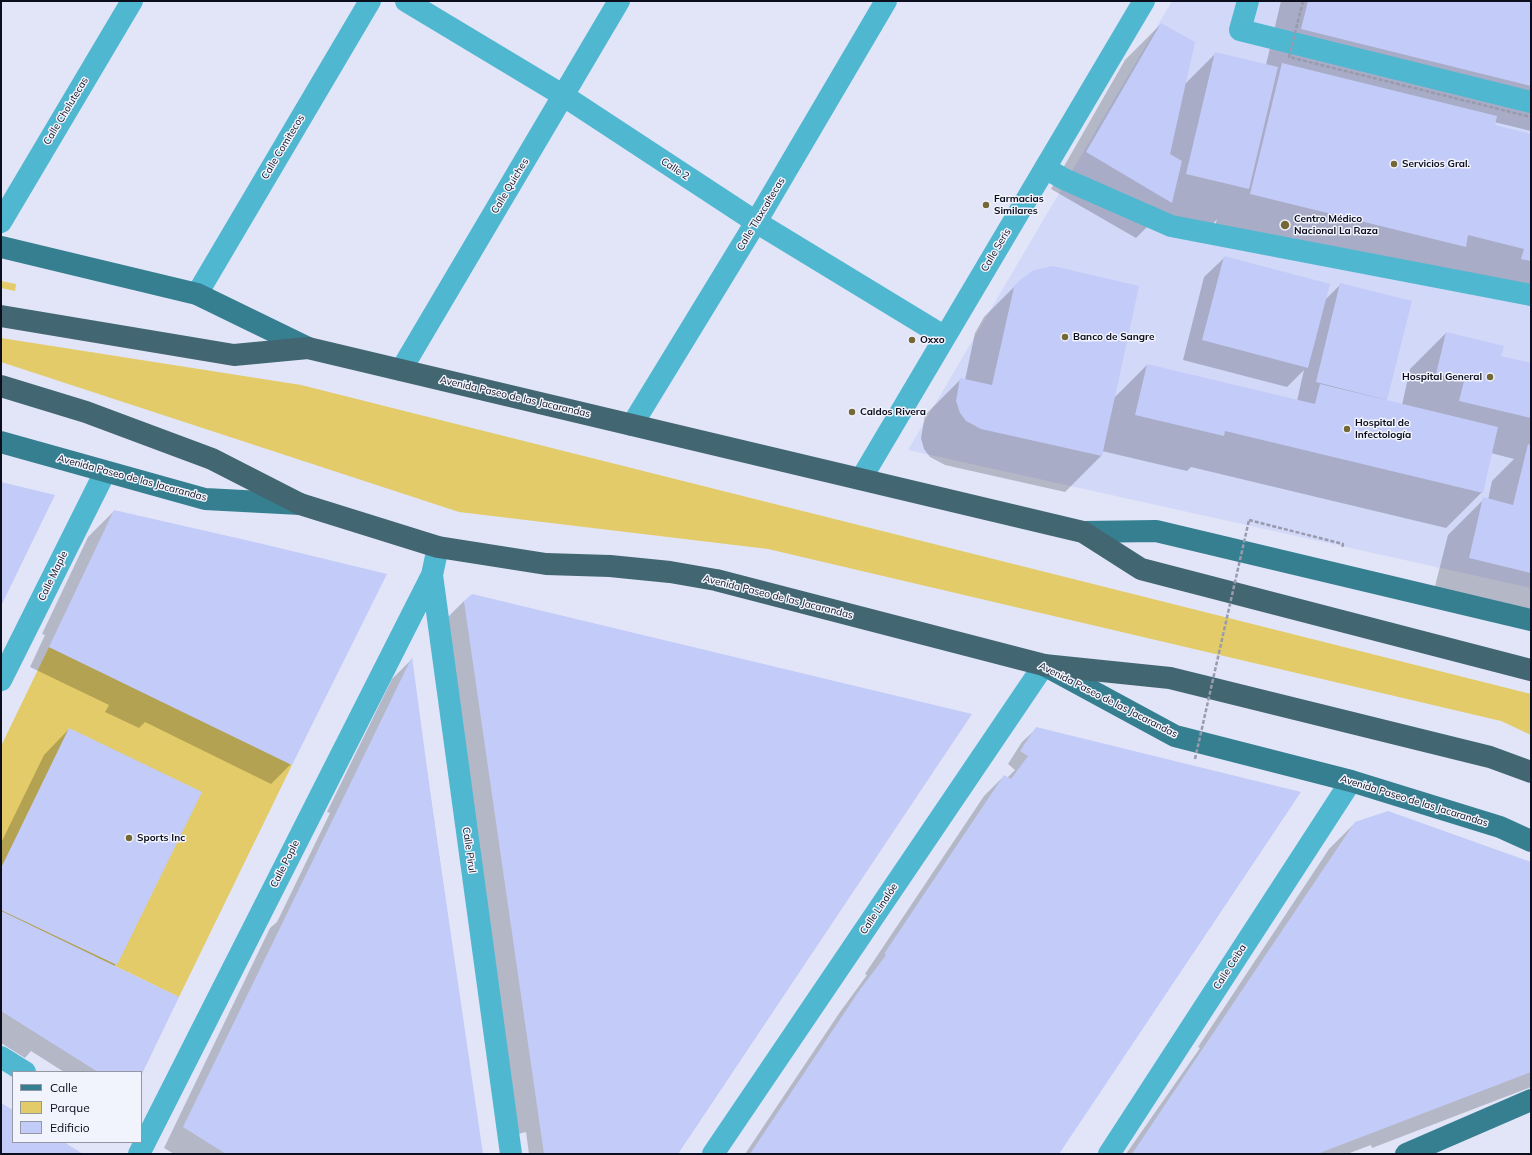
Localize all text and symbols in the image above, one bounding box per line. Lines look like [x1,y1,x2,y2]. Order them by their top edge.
street label: Calle Cholutecas [41,75,91,147]
street label: Calle Comitecos [259,113,307,181]
street label: Calle 2 [659,155,691,183]
street label: Calle Quiches [489,156,531,216]
place label: Servicios Gral. [1402,158,1470,170]
marker: Servicios Gral. [1389,159,1399,169]
street label: Calle Tlaxcaltecas [734,175,788,253]
place label: Farmacias Similares [994,193,1044,216]
marker: Farmacias Similares [981,200,991,210]
place label: Centro Médico Nacional La Raza [1294,213,1378,236]
marker: Centro Médico Nacional La Raza [1279,219,1291,231]
street label: Calle Seris [978,226,1014,274]
place label: Banco de Sangre [1073,331,1154,343]
marker: Banco de Sangre [1060,332,1070,342]
place label: Oxxo [920,334,945,346]
marker: Oxxo [907,335,917,345]
place label: Hospital General [1402,371,1482,383]
marker: Hospital General [1485,372,1495,382]
street label: Avenida Paseo de las Jacarandas [439,374,591,420]
place label: Caldos Rivera [860,406,926,418]
marker: Caldos Rivera [847,407,857,417]
place label: Hospital de Infectología [1355,417,1411,440]
marker: Hospital de Infectología [1342,424,1352,434]
street label: Avenida Paseo de las Jacarandas [56,452,208,504]
street label: Calle Maple [36,549,70,603]
street label: Avenida Paseo de las Jacarandas [702,573,854,621]
street label: Avenida Paseo de las Jacarandas [1037,660,1179,740]
street label: Avenida Paseo de las Jacarandas [1339,773,1489,829]
street label: Calle Pirul [460,826,478,874]
place label: Sports Inc [137,832,185,844]
marker: Sports Inc [124,833,134,843]
street label: Calle Pople [268,838,302,890]
street label: Calle Linalóe [858,881,900,937]
street label: Calle Ceiba [1211,942,1249,992]
legend [12,1071,142,1143]
text: Calle [50,1080,77,1095]
text: Parque [50,1100,90,1115]
text: Edificio [50,1120,90,1135]

